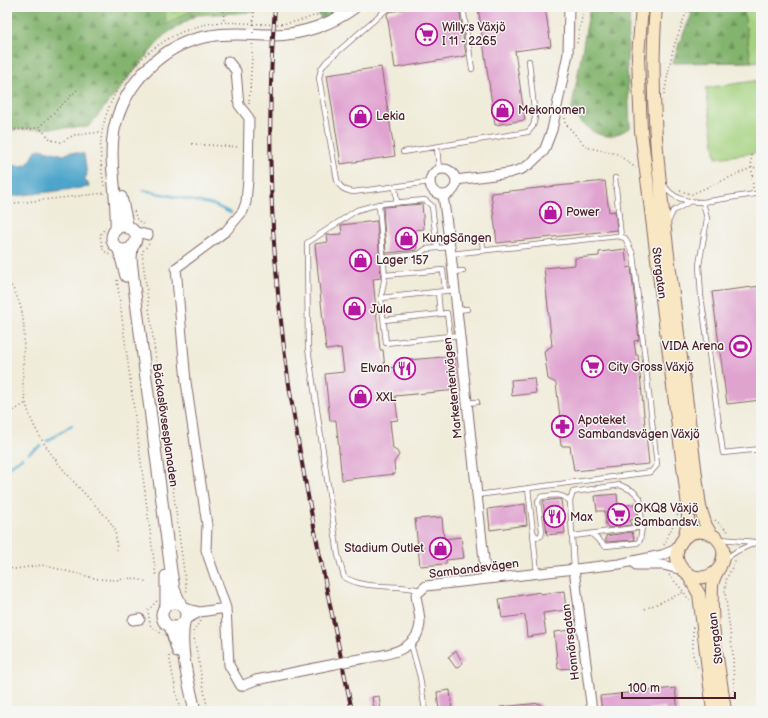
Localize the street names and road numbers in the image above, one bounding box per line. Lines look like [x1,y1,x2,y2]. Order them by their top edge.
street label: Storgatan [648,246,670,300]
street label: Marketenterivägen [440,336,466,439]
street label: Bäckaslövsesplanaden [149,362,181,488]
street label: Sambandsvägen [428,556,520,582]
street label: Honnörsgatan [559,603,583,681]
street label: Storgatan [705,611,727,665]

